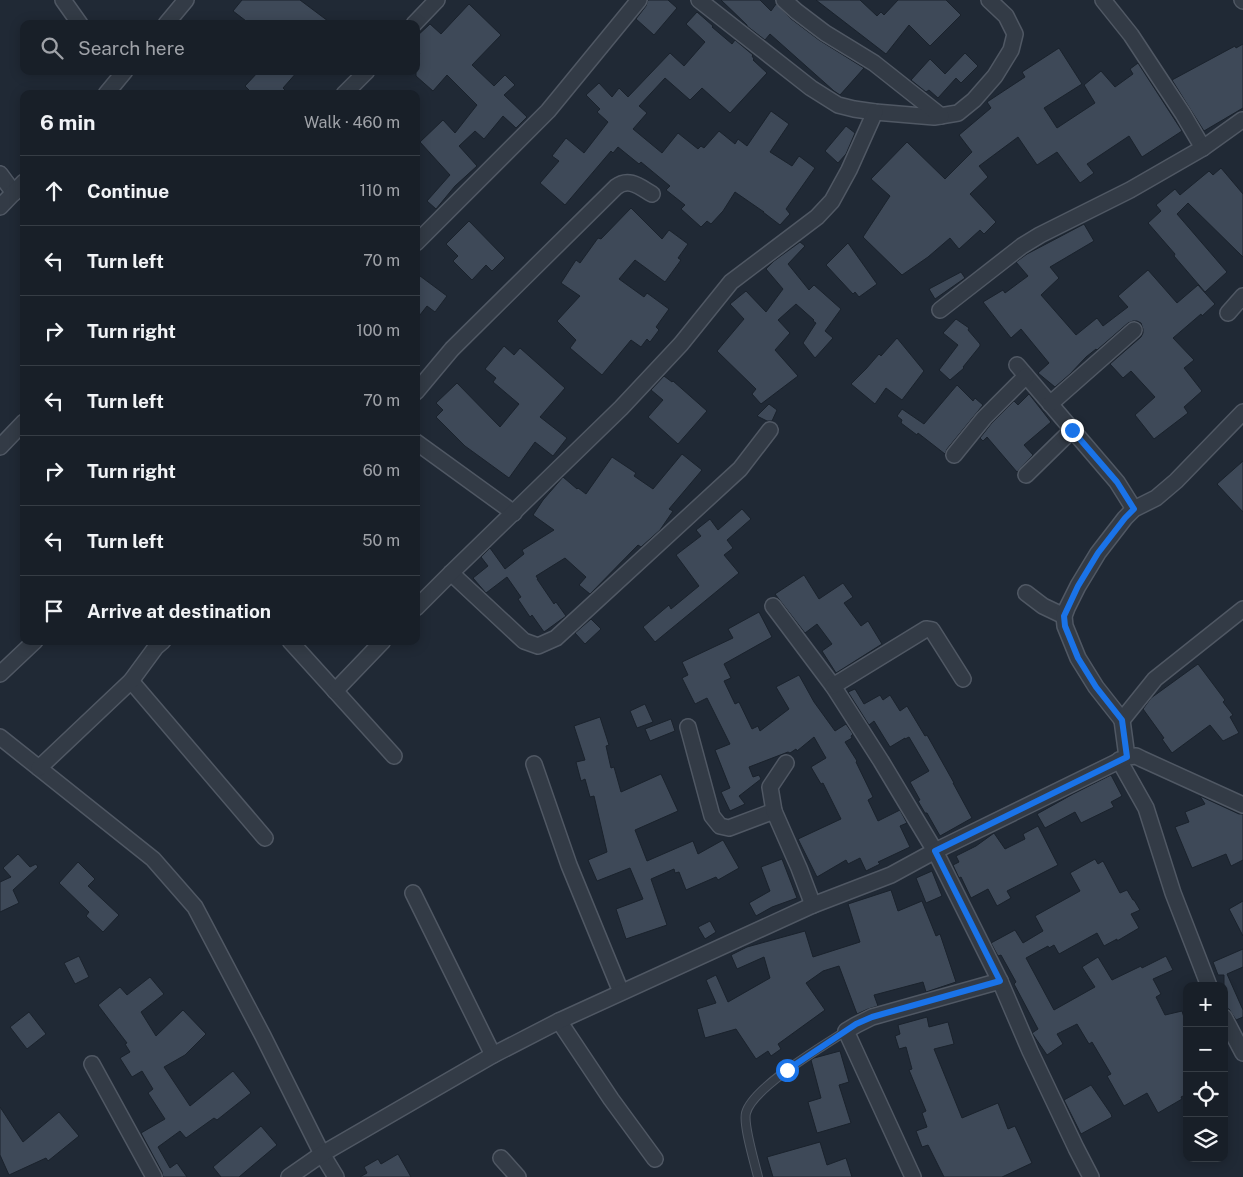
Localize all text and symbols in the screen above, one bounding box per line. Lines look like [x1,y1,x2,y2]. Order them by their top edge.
search box [20,20,420,75]
icon: search [38,34,66,62]
text: Search here [78,37,185,59]
text: 6 min [40,110,96,135]
text: Walk · 460 m [304,113,400,132]
icon: ahead [40,177,68,205]
text: Continue [87,180,169,202]
text: 110 m [359,181,400,200]
icon: left [40,247,68,275]
text: Turn left [87,250,164,272]
text: 70 m [363,251,400,270]
icon: right [40,317,68,345]
text: Turn right [87,320,176,342]
text: 100 m [356,321,400,340]
icon: left [40,387,68,415]
text: Turn left [87,390,164,412]
text: 70 m [363,391,400,410]
route end [1061,419,1084,442]
icon: right [40,457,68,485]
text: Turn right [87,460,176,482]
text: 60 m [363,461,400,480]
icon: left [40,527,68,555]
text: Turn left [87,530,164,552]
text: 50 m [362,531,400,550]
icon: arrive [40,597,68,625]
text: Arrive at destination [87,600,271,622]
map controls [1183,982,1228,1162]
button: + [1183,982,1228,1027]
button: − [1183,1027,1228,1072]
route start [776,1059,799,1082]
button: locate [1183,1072,1228,1117]
button: layers [1183,1117,1228,1162]

